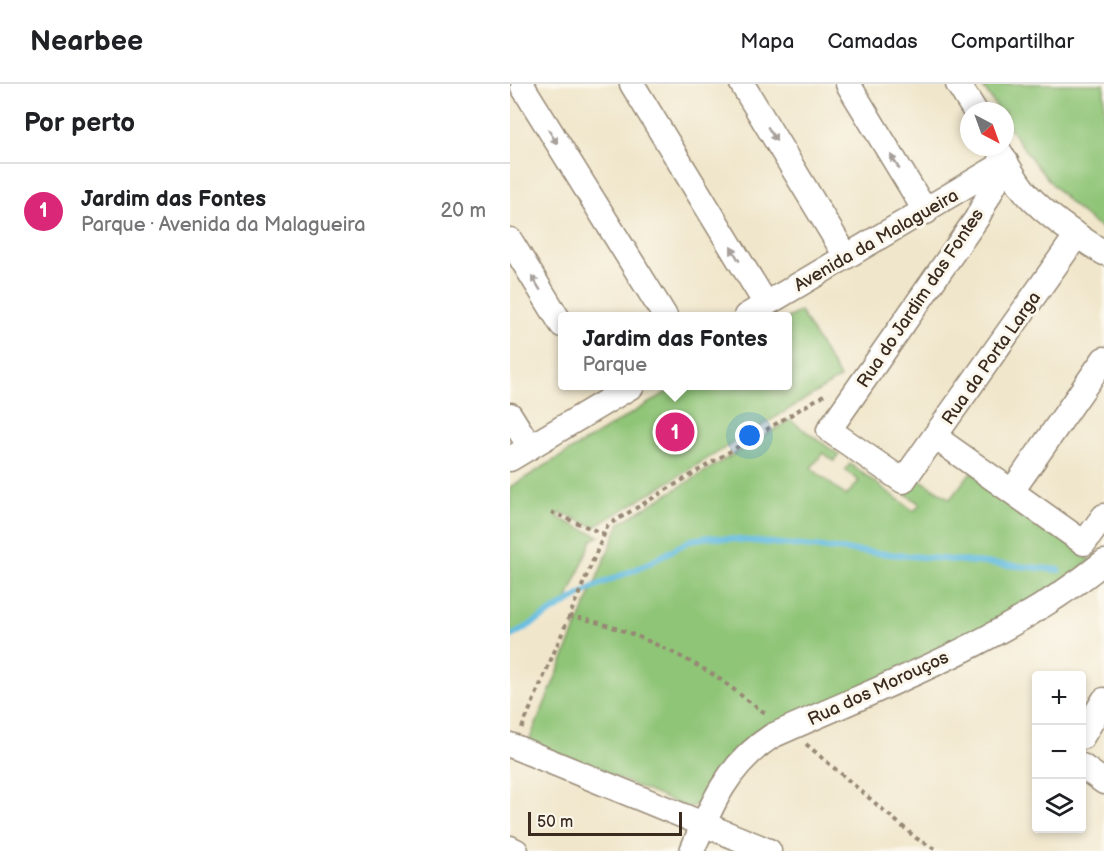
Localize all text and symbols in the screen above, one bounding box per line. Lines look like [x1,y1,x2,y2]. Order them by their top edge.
text: Nearbee [30,25,143,58]
text: Mapa [740,29,794,54]
text: Camadas [827,29,918,54]
text: Compartilhar [951,29,1074,54]
north arrow [960,102,1014,156]
text: Por perto [24,108,135,139]
one-way arrow [767,126,778,142]
one-way arrow [548,129,559,145]
one-way arrow [890,153,901,170]
street label: Avenida da Malagueira [790,185,962,296]
text: Jardim das Fontes [81,186,266,213]
text: 1 [39,199,48,223]
text: 20 m [441,199,486,223]
street label: Rua do Jardim das Fontes [853,205,988,392]
text: Parque · Avenida da Malagueira [81,213,365,237]
one-way arrow [730,246,741,262]
one-way arrow [531,274,542,291]
street label: Rua da Porta Larga [938,288,1045,429]
popup [558,312,792,390]
text: Jardim das Fontes [582,326,768,353]
text: Parque [582,353,647,377]
pin: 1 [656,410,694,454]
your location [735,421,764,450]
street label: Rua dos Morouços [805,647,952,730]
map controls [1032,671,1086,833]
button: + [1032,671,1086,725]
button: − [1032,725,1086,779]
button: layers [1032,779,1086,833]
scale bar [528,809,682,836]
text: 50 m [537,813,573,832]

